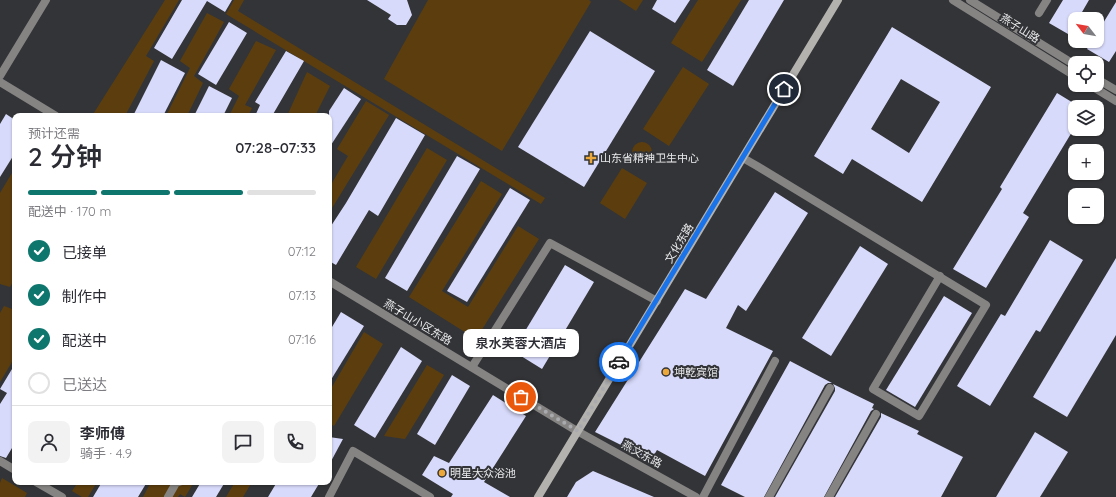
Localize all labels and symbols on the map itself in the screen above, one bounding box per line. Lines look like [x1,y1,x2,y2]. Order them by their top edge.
street label: 燕子山路 [998,10,1042,46]
north arrow [1068,12,1104,48]
pin [767,72,801,106]
place label: 山东省精神卫生中心 [600,151,699,165]
marker: 山东省精神卫生中心 [585,152,597,164]
street label: 文化东路 [662,221,696,265]
street label: 燕子山小区东路 [381,296,455,348]
callout: 泉水芙蓉大酒店 [463,329,579,357]
courier [599,342,639,382]
place label: 坤乾宾馆 [674,365,718,379]
marker: 坤乾宾馆 [661,367,671,377]
pin [504,380,538,414]
street label: 燕文东路 [619,437,665,471]
place label: 明星大众浴池 [450,466,516,480]
marker: 明星大众浴池 [437,468,447,478]

